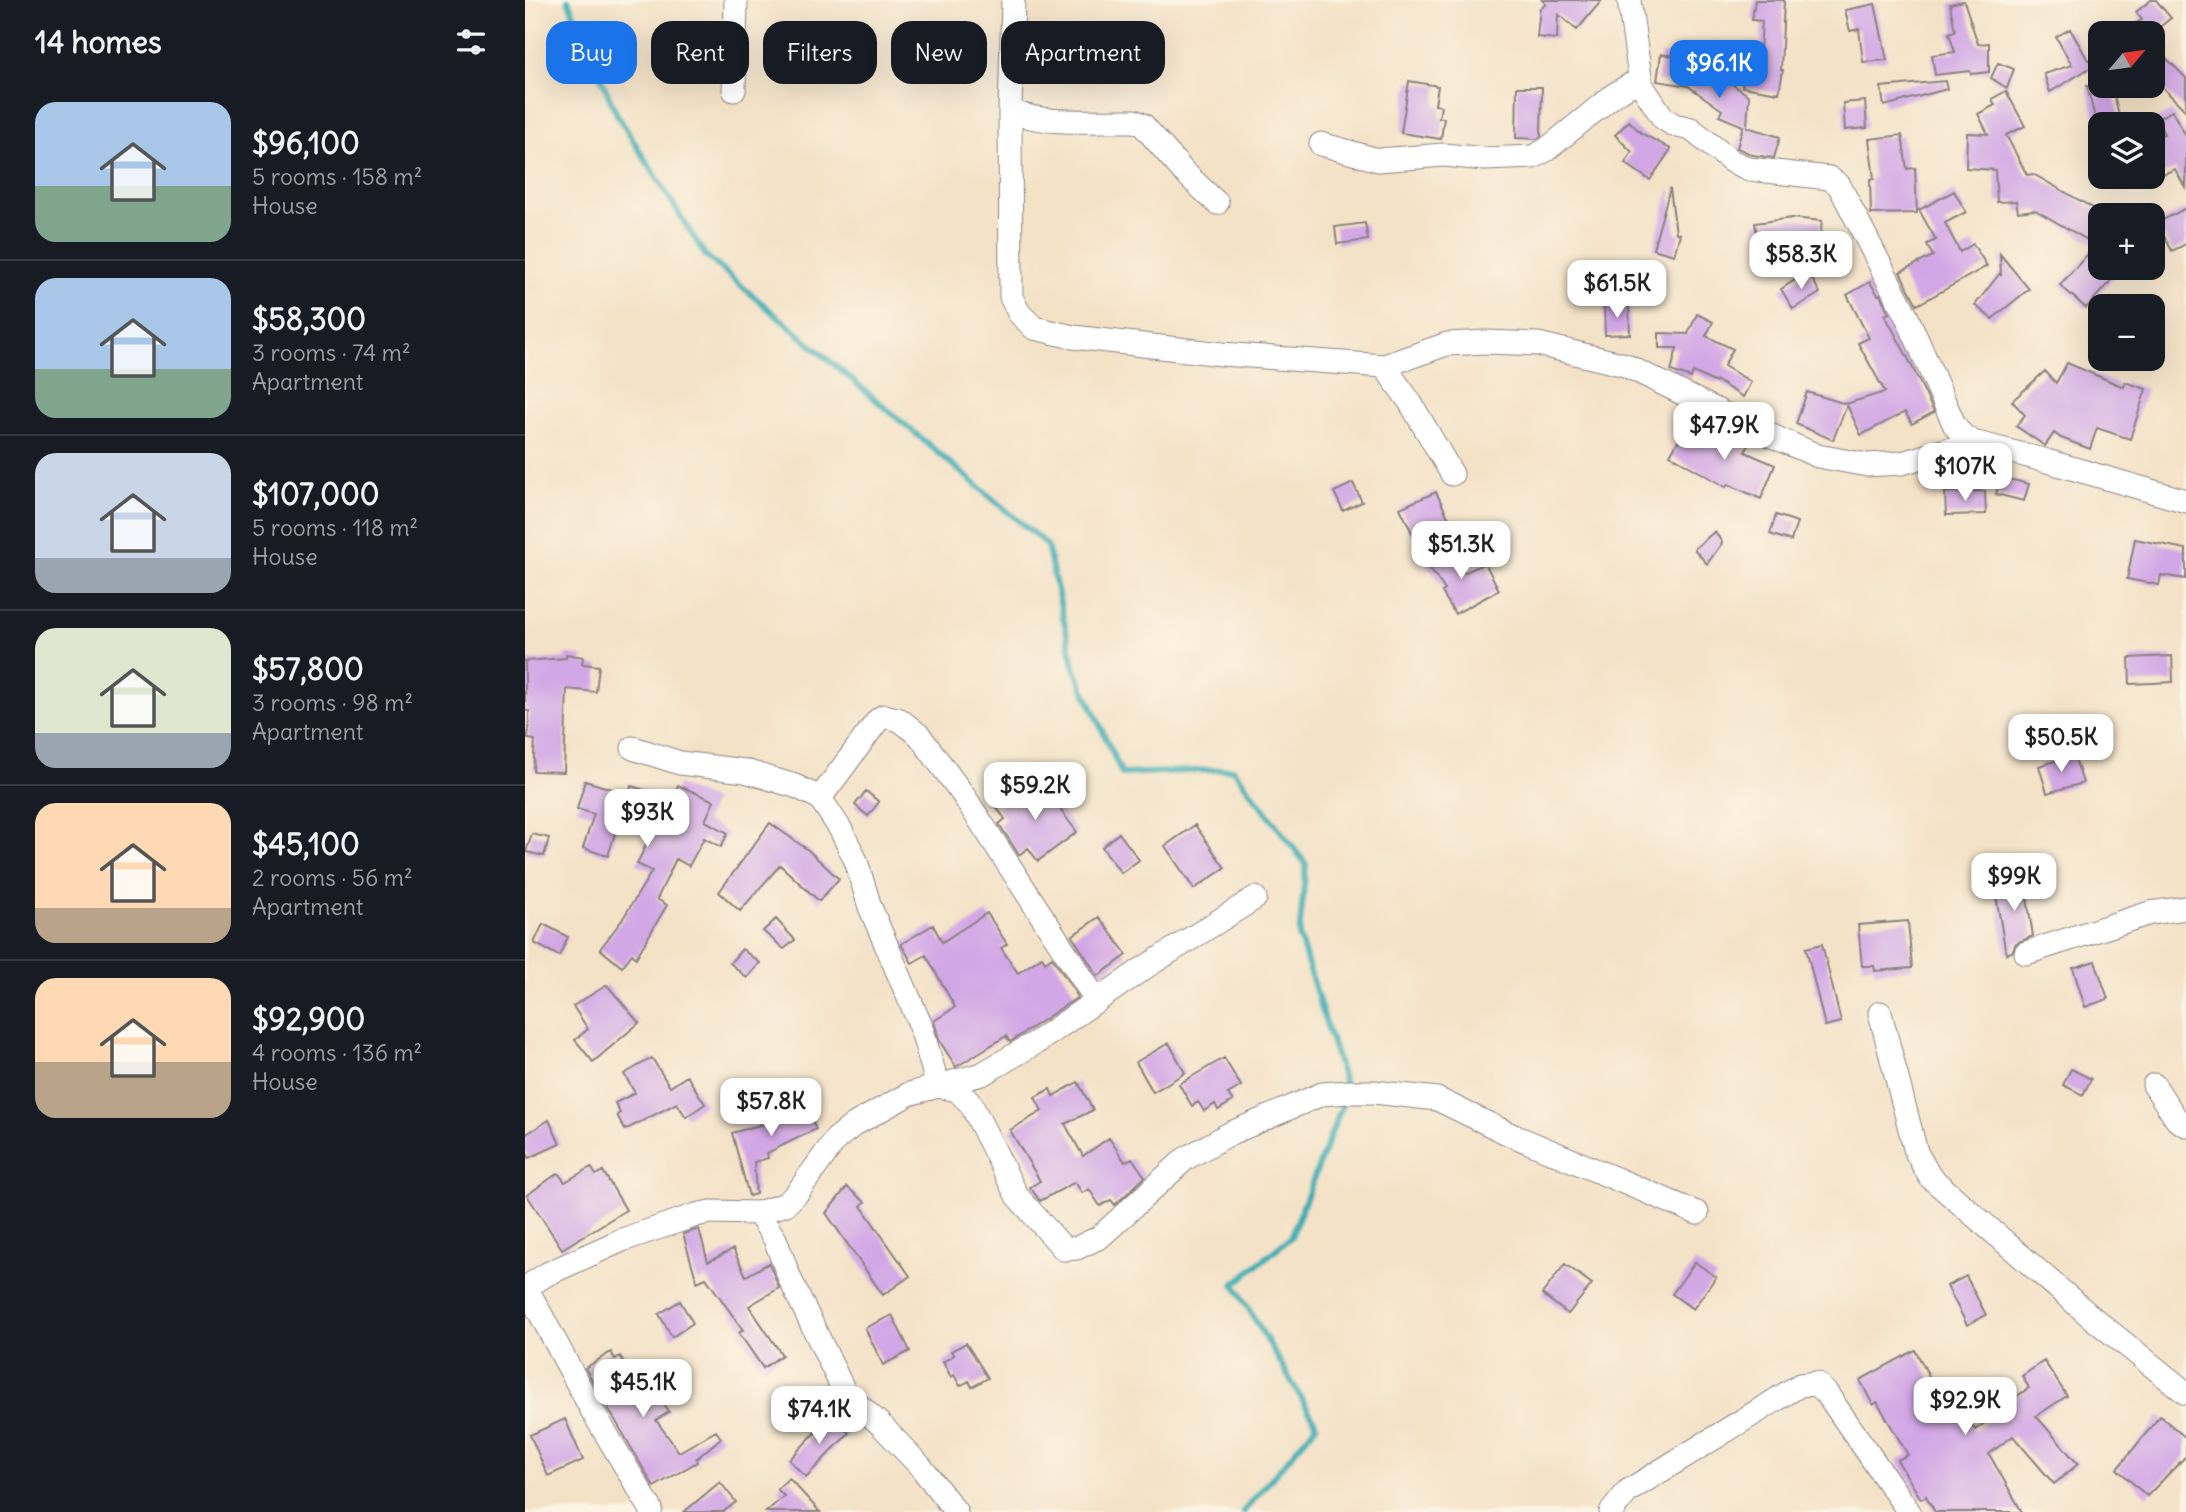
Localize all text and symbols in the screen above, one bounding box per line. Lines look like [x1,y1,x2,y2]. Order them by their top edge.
chip: Buy [546,21,637,84]
chip: Rent [651,21,749,84]
chip: Filters [763,21,877,84]
chip: New [891,21,987,84]
chip: Apartment [1001,21,1165,84]
north arrow [2088,21,2165,98]
map controls [2088,21,2165,371]
text: 14 homes [35,23,162,61]
icon: filters [452,23,490,61]
pin: $96.1K [1662,41,1776,100]
text: $96.1K [1686,48,1752,77]
button: layers [2088,112,2165,189]
text: $96,100 [252,124,360,162]
icon: home [91,130,175,214]
text: 5 rooms · 158 m² [252,162,422,191]
text: House [252,191,318,220]
button: + [2088,203,2165,280]
pin: $58.3K [1744,232,1858,291]
text: $58.3K [1765,239,1837,268]
pin: $61.5K [1560,260,1674,320]
text: $61.5K [1583,268,1651,297]
button: − [2088,294,2165,371]
text: $58,300 [252,300,366,338]
icon: home [91,306,175,390]
text: 3 rooms · 74 m² [252,338,411,367]
text: Apartment [252,367,364,396]
pin: $47.9K [1667,402,1781,462]
text: $47.9K [1689,410,1759,439]
pin: $107K [1916,444,2014,503]
text: $107K [1934,451,1996,480]
text: $107,000 [252,475,380,513]
icon: home [91,481,175,565]
text: 5 rooms · 118 m² [252,513,418,542]
pin: $51.3K [1404,522,1518,581]
text: $51.3K [1427,529,1495,558]
text: House [252,542,318,571]
text: $57,800 [252,650,364,688]
icon: home [91,656,175,740]
text: 3 rooms · 98 m² [252,688,413,717]
pin: $50.5K [2004,714,2118,774]
text: Apartment [252,717,364,746]
text: $50.5K [2024,722,2098,751]
pin: $59.2K [978,762,1092,822]
text: $59.2K [1000,770,1070,799]
pin: $93K [606,790,688,849]
text: $93K [620,797,674,826]
text: $45,100 [252,825,360,863]
icon: home [91,831,175,915]
pin: $99K [1973,853,2055,913]
text: $99K [1987,861,2041,890]
text: 2 rooms · 56 m² [252,863,413,892]
text: Apartment [252,892,364,921]
text: $92,900 [252,1000,365,1038]
icon: home [91,1006,175,1090]
text: 4 rooms · 136 m² [252,1038,422,1067]
text: House [252,1067,318,1096]
pin: $57.8K [714,1078,828,1138]
text: $57.8K [736,1086,806,1115]
pin: $45.1K [586,1360,700,1419]
text: $45.1K [610,1367,676,1396]
pin: $92.9K [1908,1378,2022,1437]
text: $92.9K [1930,1385,2000,1414]
pin: $74.1K [762,1386,876,1446]
text: $74.1K [787,1394,851,1423]

